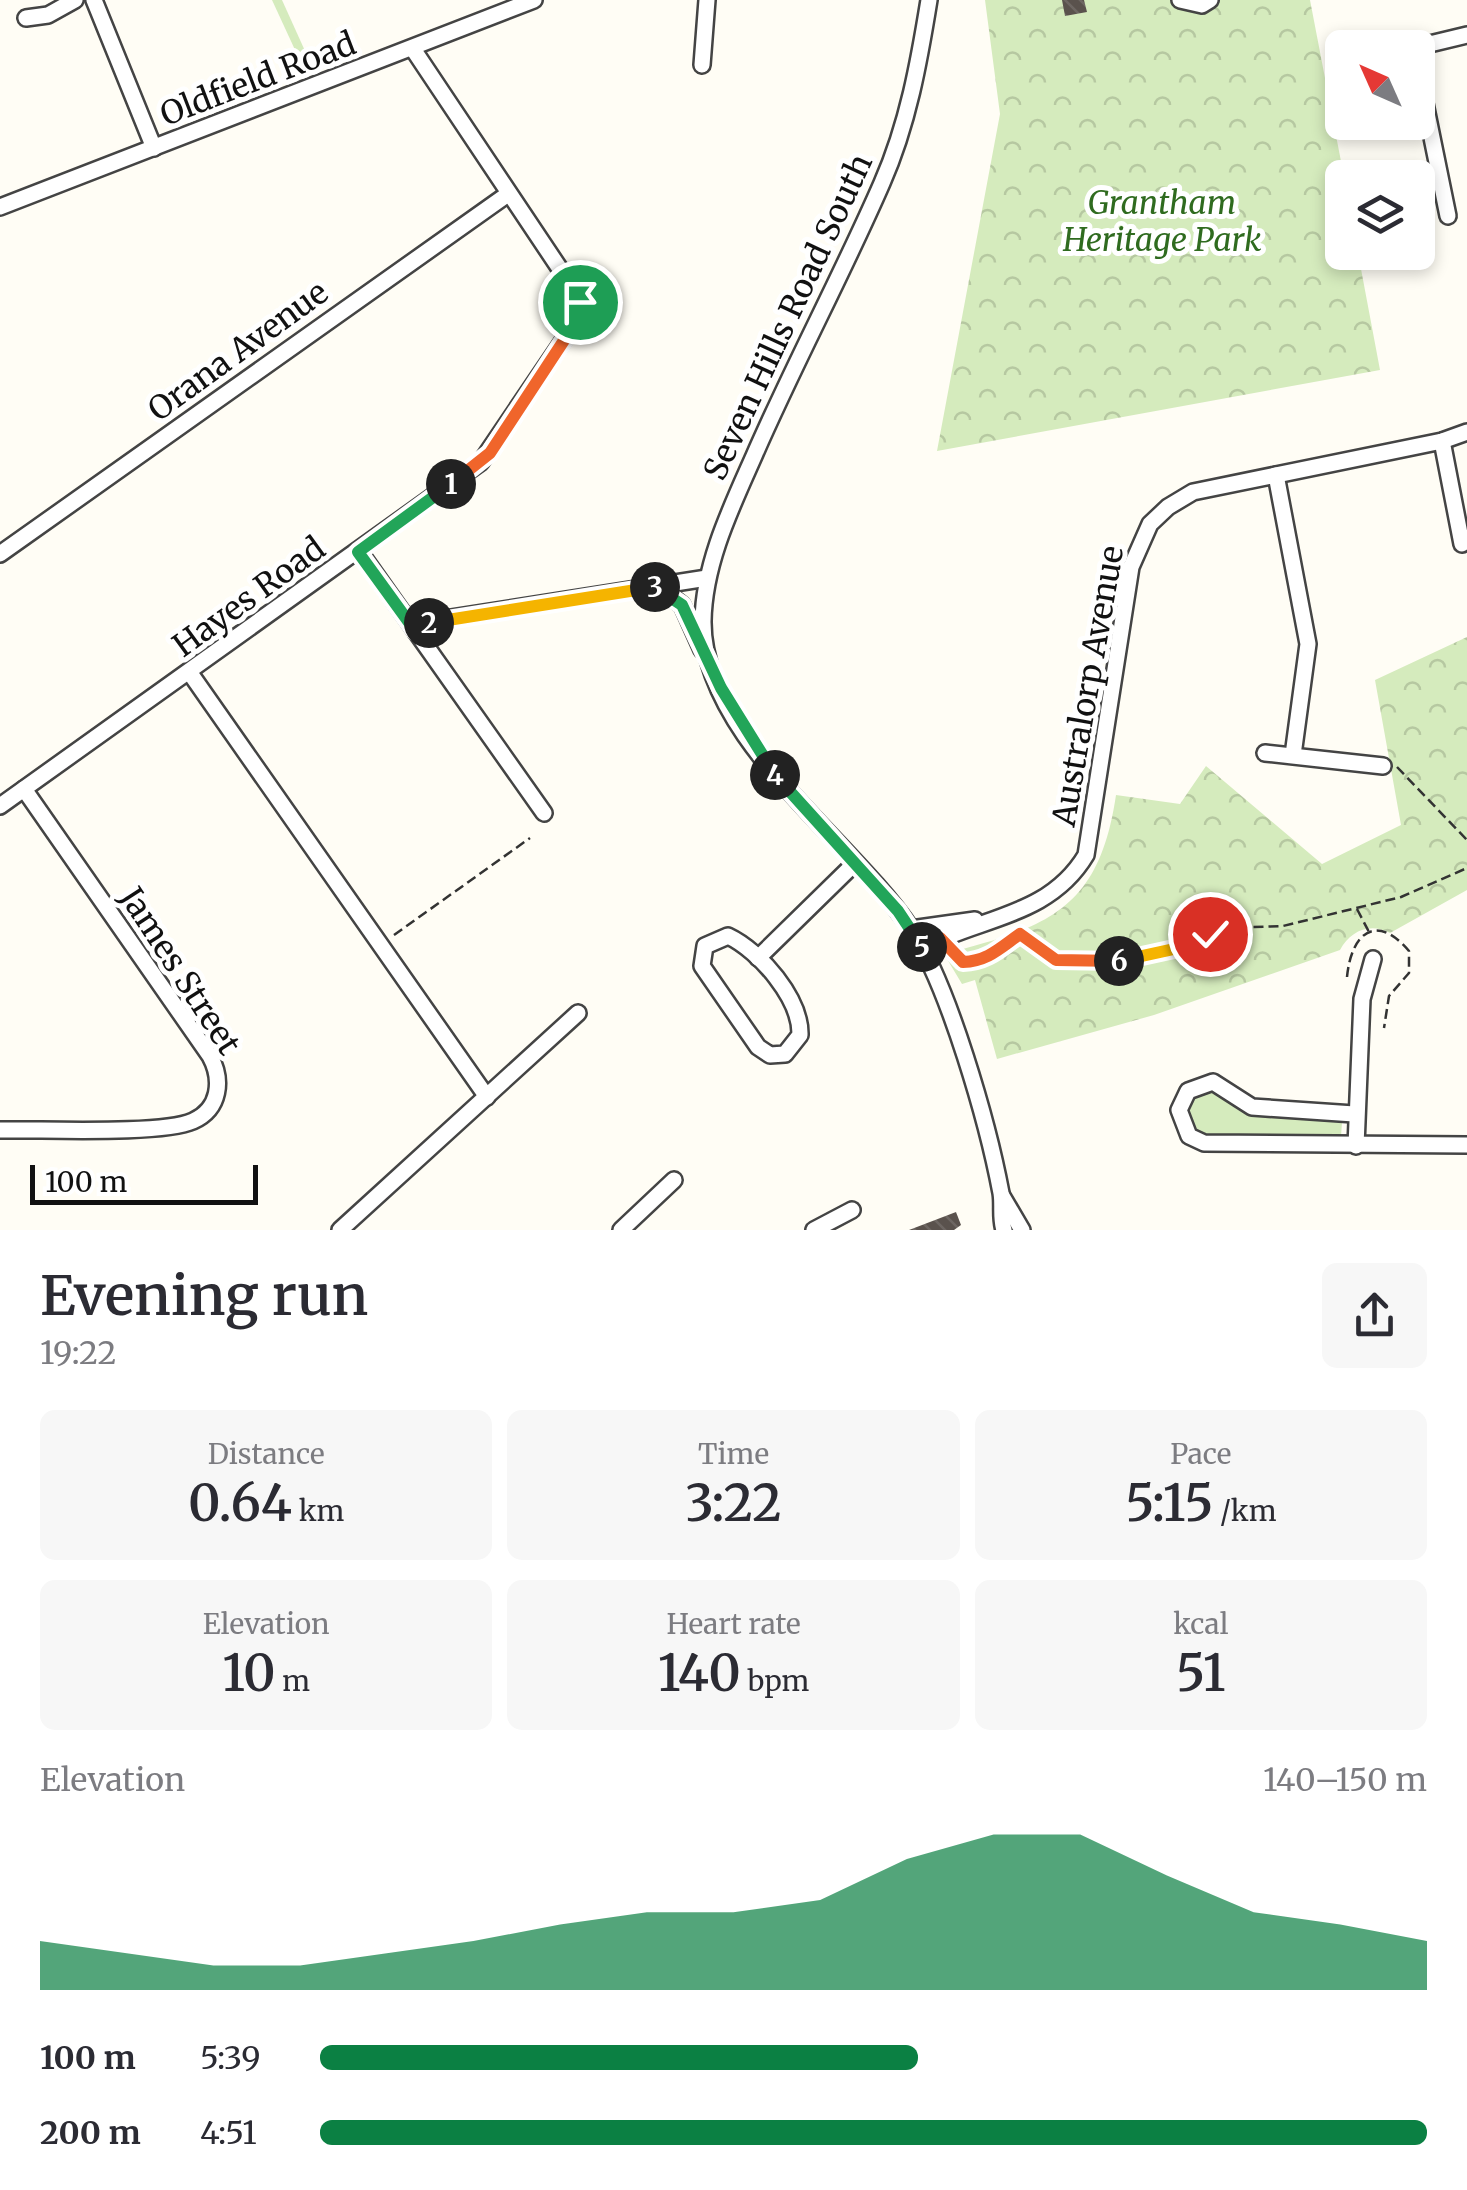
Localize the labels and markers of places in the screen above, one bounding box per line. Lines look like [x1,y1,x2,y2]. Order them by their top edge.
pin [538,260,623,345]
pin: 1 [426,459,476,509]
pin: 3 [630,562,680,612]
pin: 2 [404,598,454,648]
pin: 4 [750,750,800,800]
pin [1168,892,1253,977]
pin: 5 [897,922,947,972]
pin: 6 [1094,936,1144,986]

